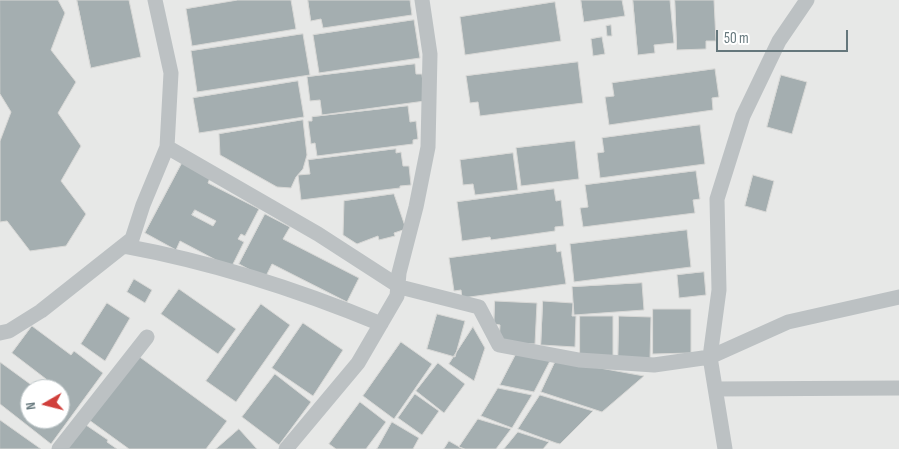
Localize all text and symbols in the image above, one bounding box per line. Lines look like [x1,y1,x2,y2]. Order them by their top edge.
scale bar [719,20,852,52]
text: 50 m [724,29,749,48]
north arrow [20,379,70,429]
text: N [22,401,40,411]

